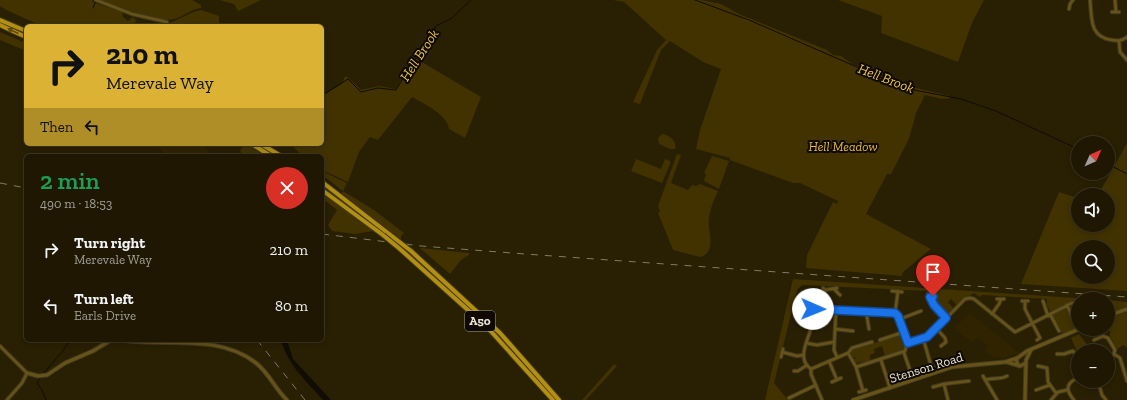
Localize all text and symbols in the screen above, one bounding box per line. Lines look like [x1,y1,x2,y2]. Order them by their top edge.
water label: Hell Brook [396,26,442,84]
one-way arrow [7,28,19,34]
text: 210 m [106,38,178,71]
icon: right [40,40,92,92]
water label: Hell Brook [856,60,916,97]
text: Merevale Way [106,72,214,94]
icon: left [81,116,103,138]
text: Then [40,118,73,136]
north arrow [1071,136,1115,180]
map controls [1071,136,1115,388]
park label: Hell Meadow [808,139,878,154]
text: 2 min [40,166,100,195]
button: close [266,167,308,209]
button: sound [1071,188,1115,232]
text: 490 m · 18:53 [40,196,112,211]
text: Turn right [74,234,145,252]
icon: right [40,239,62,261]
button: search [1071,240,1115,284]
text: 210 m [270,241,308,259]
text: Merevale Way [74,252,152,267]
pin [916,255,950,296]
icon: arrive [922,261,944,283]
position arrow [792,288,834,330]
text: Turn left [74,290,134,308]
button: + [1071,292,1115,336]
icon: left [40,295,62,317]
text: 80 m [275,297,308,315]
text: Earls Drive [74,308,136,323]
road number: A50 [465,311,495,331]
button: − [1071,344,1115,388]
street label: Stenson Road [888,349,965,386]

